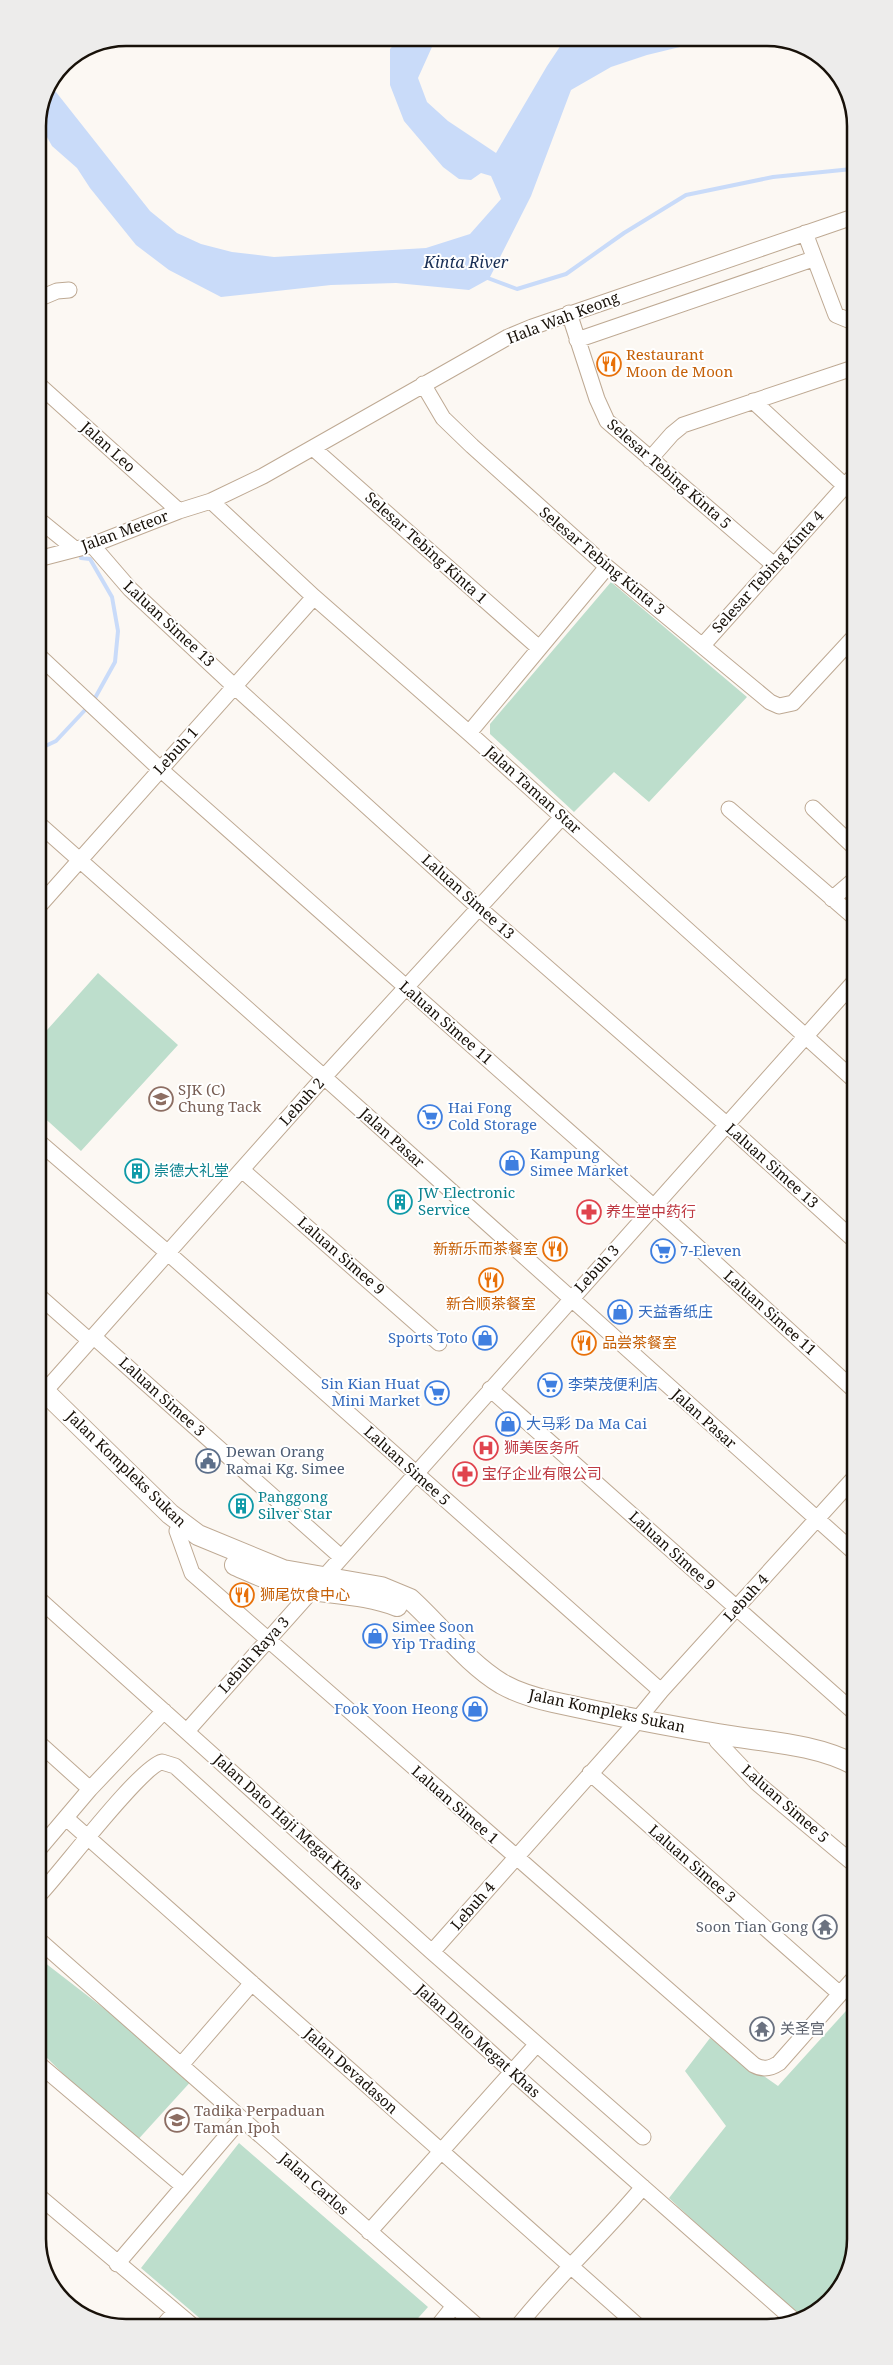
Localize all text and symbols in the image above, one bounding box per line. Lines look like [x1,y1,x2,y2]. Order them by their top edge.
water label: Kinta River [423,251,509,273]
street label: Hala Wah Keong [504,286,622,348]
place label: Restaurant Moon de Moon [626,344,733,381]
restaurant icon: Restaurant Moon de Moon [596,351,622,377]
street label: Selesar Tebing Kinta 5 [603,414,736,533]
street label: Jalan Leo [77,416,140,476]
street label: Selesar Tebing Kinta 1 [361,487,492,608]
street label: Selesar Tebing Kinta 3 [536,502,670,619]
street label: Jalan Meteor [77,505,171,555]
street label: Selesar Tebing Kinta 4 [707,505,828,637]
street label: Laluan Simee 13 [120,576,220,671]
street label: Lebuh 1 [148,722,202,779]
street label: Jalan Taman Star [481,740,586,838]
street label: Laluan Simee 13 [418,849,519,943]
street label: Laluan Simee 11 [396,976,498,1068]
street label: Lebuh 2 [274,1073,328,1130]
place label: SJK (C) Chung Tack [178,1079,261,1116]
school or university icon: SJK (C) Chung Tack [148,1086,174,1112]
place label: Hai Fong Cold Storage [448,1097,537,1134]
street label: Jalan Pasar [355,1102,429,1172]
supermarket icon: Hai Fong Cold Storage [417,1104,443,1130]
street label: Laluan Simee 13 [722,1118,823,1212]
place label: Kampung Simee Market [530,1143,628,1180]
shop icon: Kampung Simee Market [499,1150,525,1176]
building icon: 崇德大礼堂 [124,1158,150,1184]
place label: 崇德大礼堂 [154,1160,229,1180]
place label: JW Electronic Service [417,1182,515,1219]
building icon: JW Electronic Service [387,1189,413,1215]
pharmacy icon: 养生堂中药行 [576,1199,602,1225]
place label: 养生堂中药行 [606,1201,696,1221]
street label: Laluan Simee 9 [294,1212,390,1299]
restaurant icon: 新新乐而茶餐室 [542,1236,568,1262]
place label: 新新乐而茶餐室 [433,1238,538,1258]
supermarket icon: 7-Eleven [650,1238,676,1264]
street label: Lebuh 3 [569,1240,623,1297]
place label: 7-Eleven [680,1240,742,1260]
street label: Laluan Simee 11 [720,1265,821,1359]
restaurant icon: 新合顺茶餐室 [478,1267,504,1293]
place label: 新合顺茶餐室 [446,1293,536,1313]
shop icon: 天益香纸庄 [607,1299,633,1325]
place label: 天益香纸庄 [638,1301,713,1321]
shop icon: Sports Toto [472,1325,498,1351]
place label: Sports Toto [388,1327,468,1347]
restaurant icon: 品尝茶餐室 [571,1330,597,1356]
place label: 品尝茶餐室 [602,1332,677,1352]
street label: Laluan Simee 3 [115,1352,210,1440]
supermarket icon: 李荣茂便利店 [537,1372,563,1398]
place label: Sin Kian Huat Mini Market [321,1373,420,1410]
place label: 李荣茂便利店 [568,1374,658,1394]
supermarket icon: Sin Kian Huat Mini Market [424,1380,450,1406]
street label: Jalan Pasar [667,1383,741,1453]
street label: Jalan Kompleks Sukan [62,1405,191,1531]
shop icon: 大马彩 Da Ma Cai [495,1411,521,1437]
place label: 大马彩 Da Ma Cai [526,1413,647,1433]
street label: Laluan Simee 5 [360,1421,455,1509]
hospital icon: 狮美医务所 [473,1435,499,1461]
place label: 狮美医务所 [504,1437,579,1457]
place label: Dewan Orang Ramai Kg. Simee [226,1441,345,1478]
public building icon: Dewan Orang Ramai Kg. Simee [195,1448,221,1474]
pharmacy icon: 宝仔企业有限公司 [452,1461,478,1487]
place label: 宝仔企业有限公司 [482,1463,602,1483]
place label: Panggong Silver Star [258,1486,332,1523]
building icon: Panggong Silver Star [228,1493,254,1519]
street label: Laluan Simee 9 [625,1506,720,1594]
street label: Lebuh 4 [718,1569,772,1626]
restaurant icon: 狮尾饮食中心 [229,1582,255,1608]
place label: 狮尾饮食中心 [260,1584,350,1604]
street label: Lebuh Raya 3 [213,1612,293,1697]
place label: Simee Soon Yip Trading [391,1616,475,1653]
shop icon: Simee Soon Yip Trading [362,1623,388,1649]
street label: Jalan Kompleks Sukan [526,1683,688,1736]
shop icon: Fook Yoon Heong [462,1696,488,1722]
place label: Fook Yoon Heong [334,1698,458,1718]
street label: Jalan Dato Haji Megat Khas [209,1748,368,1894]
street label: Laluan Simee 5 [738,1760,834,1847]
street label: Laluan Simee 1 [408,1761,504,1848]
street label: Laluan Simee 3 [645,1820,741,1907]
street label: Lebuh 4 [446,1876,499,1934]
temple icon: Soon Tian Gong [812,1914,838,1940]
place label: Soon Tian Gong [696,1916,808,1936]
street label: Jalan Dato Megat Khas [412,1978,545,2102]
temple icon: 关圣宫 [749,2016,775,2042]
place label: 关圣宫 [780,2018,825,2038]
street label: Jalan Devadason [300,2022,403,2118]
place label: Tadika Perpaduan Taman Ipoh [194,2100,325,2137]
school or university icon: Tadika Perpaduan Taman Ipoh [164,2107,190,2133]
street label: Jalan Carlos [275,2147,354,2219]

